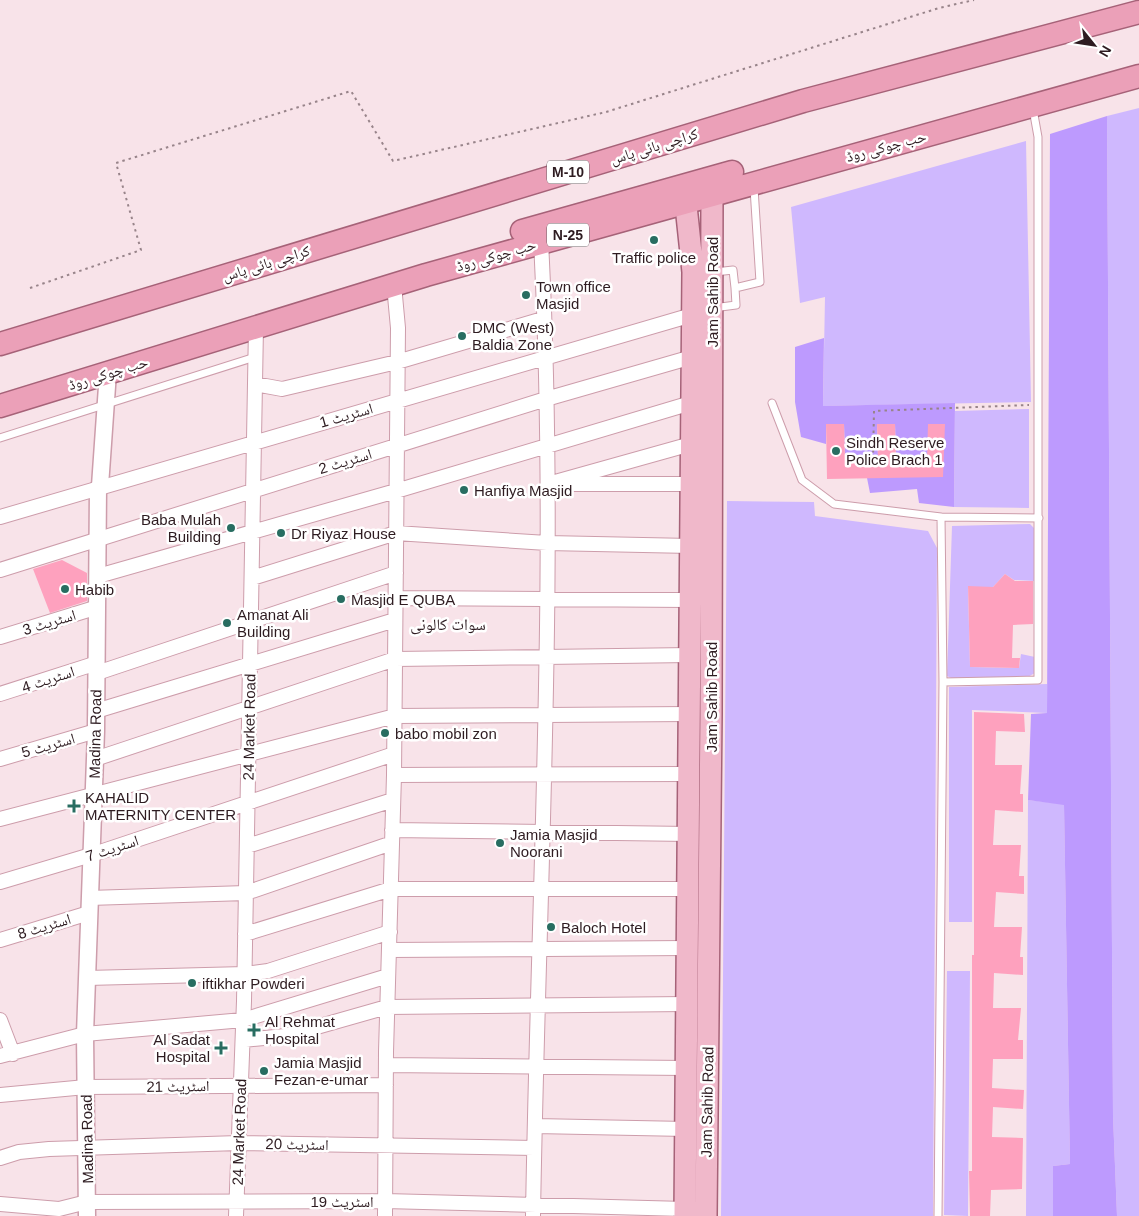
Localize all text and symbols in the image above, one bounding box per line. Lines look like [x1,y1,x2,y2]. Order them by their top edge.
north arrow [1069,20,1119,70]
text: N [1096,43,1115,60]
street label: کراچی بائی پاس [608,125,700,169]
street label: حب چوکی روڈ [844,127,929,167]
road number: M-10 [547,160,589,183]
road number: N-25 [547,224,589,246]
marker: Traffic police [648,234,660,246]
street label: حب چوکی روڈ [454,235,539,276]
street label: Jam Sahib Road [704,237,721,347]
street label: کراچی بائی پاس [220,242,312,286]
place label: Traffic police [612,249,696,266]
place label: Town office Masjid [536,278,611,312]
marker: Town office Masjid [520,289,532,301]
place label: DMC (West) Baldia Zone [472,319,554,353]
marker: DMC (West) Baldia Zone [456,330,468,342]
street label: حب چوکی روڈ [66,353,151,395]
street label: اسٹریٹ 1 [317,399,375,432]
place label: Sindh Reserve Police Brach 1 [846,434,944,468]
street label: اسٹریٹ 2 [316,445,374,478]
marker: Sindh Reserve Police Brach 1 [830,445,842,457]
place label: Hanfiya Masjid [474,482,572,499]
marker: Hanfiya Masjid [458,484,470,496]
place label: Baba Mulah Building [141,511,221,545]
marker: Baba Mulah Building [225,522,237,534]
place label: Dr Riyaz House [291,525,396,542]
marker: Dr Riyaz House [275,527,287,539]
place label: Habib [75,581,114,598]
marker: Habib [59,583,71,595]
place label: Masjid E QUBA [351,591,455,608]
marker: Masjid E QUBA [335,593,347,605]
street label: اسٹریٹ 3 [20,606,78,639]
place label: Amanat Ali Building [237,606,309,640]
district label: سوات کالونی [410,616,486,635]
marker: Amanat Ali Building [221,617,233,629]
street label: Jam Sahib Road [703,642,720,752]
street label: اسٹریٹ 4 [19,662,77,697]
street label: 24 Market Road [240,673,258,781]
street label: Madina Road [86,689,104,779]
place label: babo mobil zon [395,725,497,742]
marker: babo mobil zon [379,727,391,739]
street label: اسٹریٹ 5 [19,729,77,762]
place label: KAHALID MATERNITY CENTER [85,789,236,823]
marker: KAHALID MATERNITY CENTER [67,799,81,813]
place label: Jamia Masjid Noorani [510,826,598,860]
street label: اسٹریٹ 7 [83,831,141,866]
marker: Jamia Masjid Noorani [494,837,506,849]
street label: اسٹریٹ 8 [15,910,73,943]
place label: Baloch Hotel [561,919,646,936]
marker: Baloch Hotel [545,921,557,933]
place label: iftikhar Powderi [202,975,305,992]
marker: iftikhar Powderi [186,977,198,989]
place label: Al Rehmat Hospital [265,1013,336,1047]
marker: Al Rehmat Hospital [247,1023,261,1037]
place label: Al Sadat Hospital [153,1031,211,1065]
marker: Al Sadat Hospital [214,1041,228,1055]
street label: Jam Sahib Road [698,1046,716,1158]
place label: Jamia Masjid Fezan-e-umar [274,1054,368,1088]
marker: Jamia Masjid Fezan-e-umar [258,1065,270,1077]
street label: اسٹریٹ 21 [146,1077,210,1096]
street label: 24 Market Road [229,1078,249,1186]
street label: Madina Road [78,1094,96,1184]
street label: اسٹریٹ 20 [265,1135,329,1154]
street label: اسٹریٹ 19 [310,1193,374,1211]

